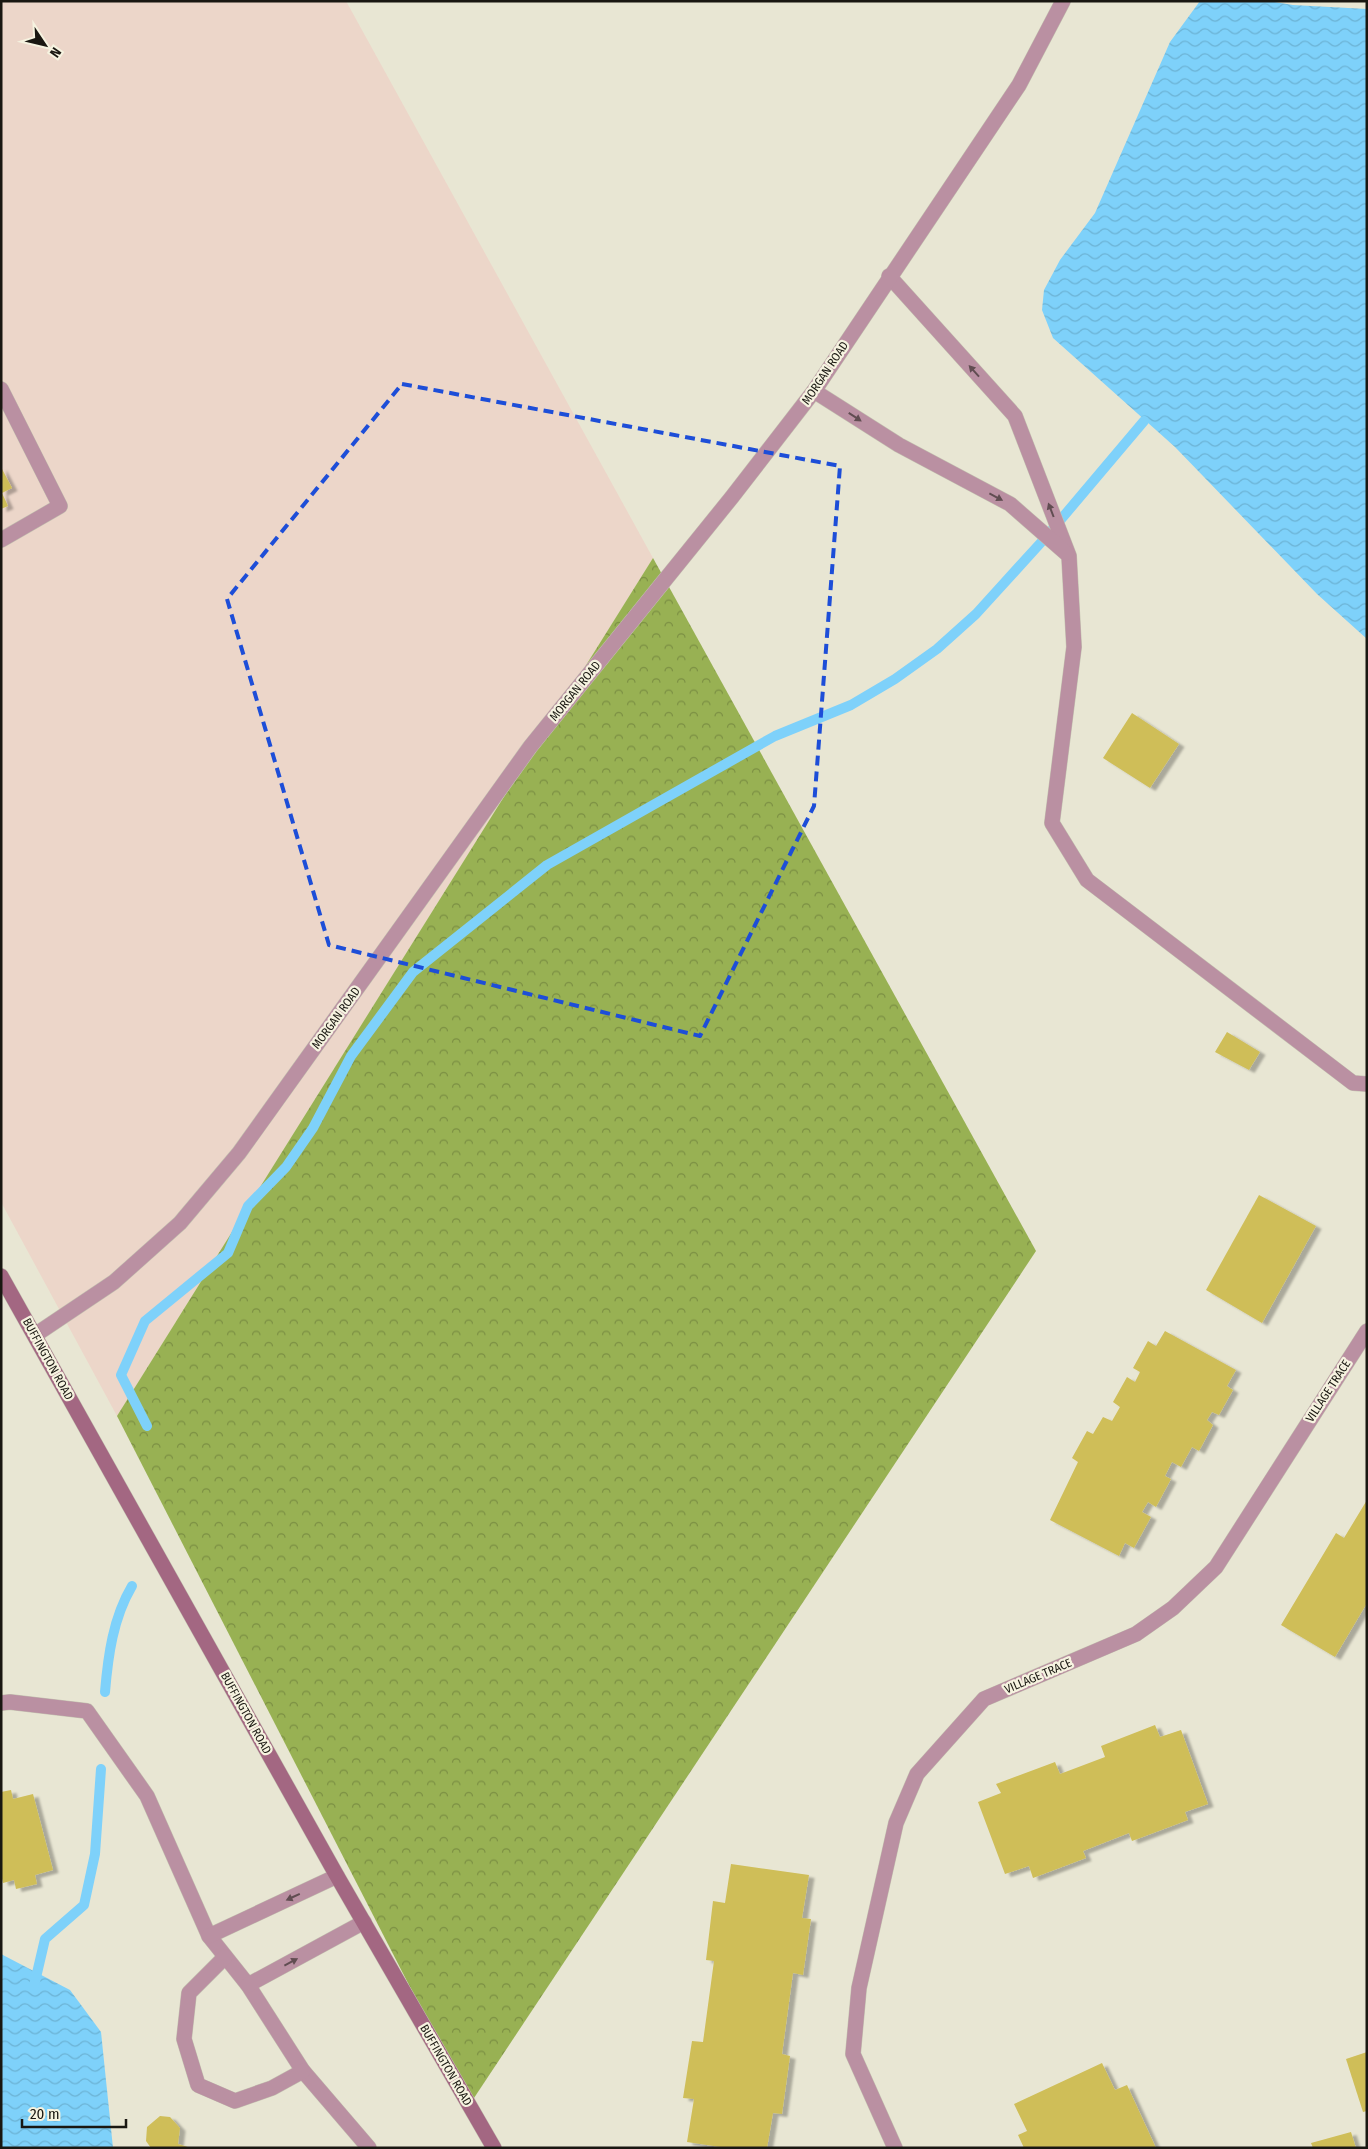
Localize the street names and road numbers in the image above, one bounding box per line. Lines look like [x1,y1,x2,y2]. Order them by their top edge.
street label: MORGAN ROAD [799,339,851,407]
street label: MORGAN ROAD [547,658,603,724]
street label: MORGAN ROAD [309,984,363,1052]
street label: BUFFINGTON ROAD [20,1316,76,1402]
street label: VILLAGE TRACE [1303,1357,1354,1425]
street label: VILLAGE TRACE [1002,1655,1074,1696]
street label: BUFFINGTON ROAD [218,1670,274,1756]
street label: BUFFINGTON ROAD [417,2022,475,2108]

